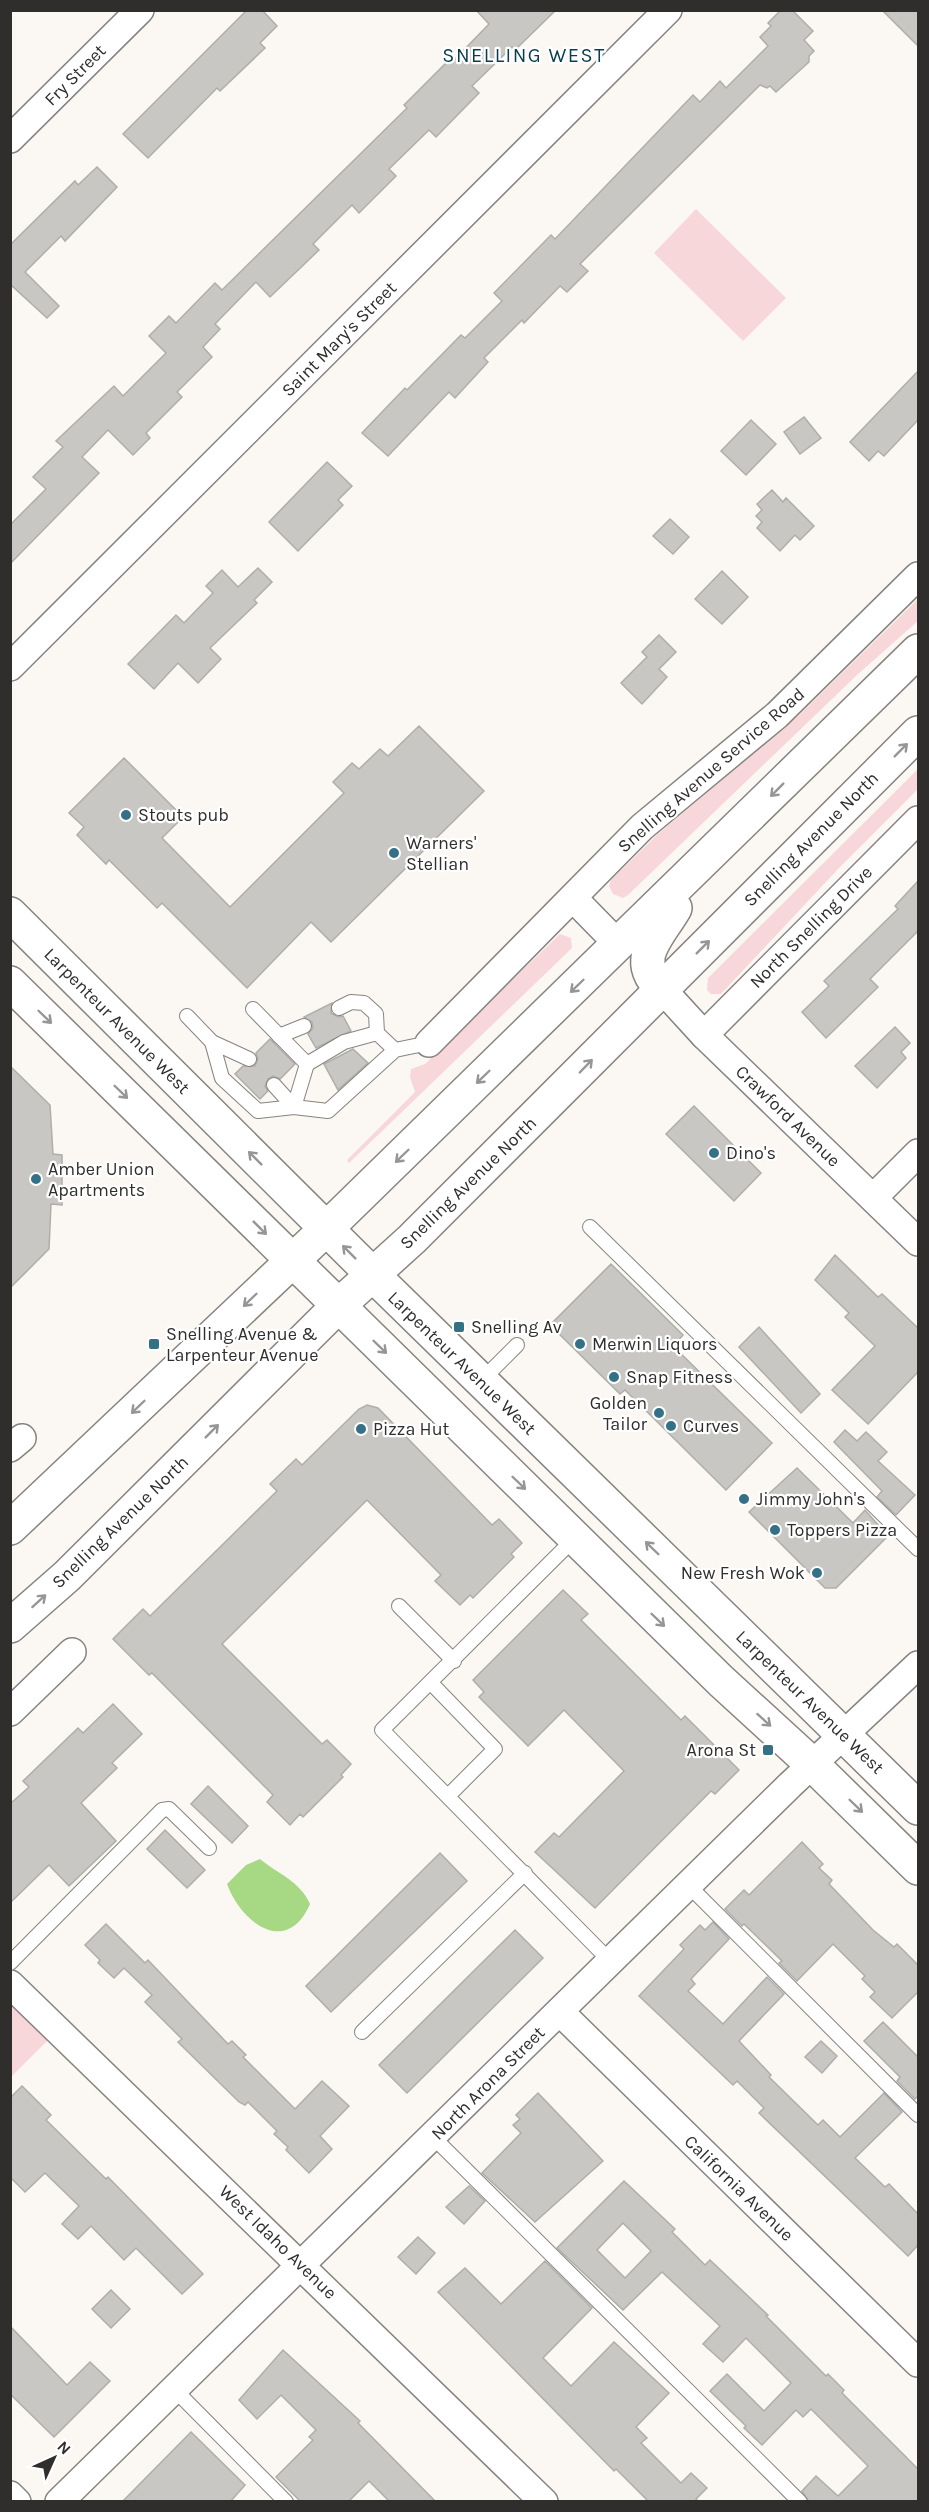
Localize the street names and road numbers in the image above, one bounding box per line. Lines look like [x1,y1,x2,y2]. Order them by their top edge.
street label: Fry Street [40,39,111,110]
street label: Saint Mary's Street [277,277,401,401]
street label: Snelling Avenue Service Road [613,683,809,857]
street label: Snelling Avenue North [739,767,883,911]
street label: North Snelling Drive [745,861,877,993]
street label: Larpenteur Avenue West [39,943,195,1099]
street label: Crawford Avenue [731,1060,845,1172]
street label: Snelling Avenue North [395,1112,541,1254]
street label: Larpenteur Avenue West [383,1286,541,1440]
street label: Snelling Avenue North [47,1451,193,1593]
street label: Larpenteur Avenue West [731,1625,889,1779]
street label: North Arona Street [427,2021,550,2144]
street label: California Avenue [680,2130,798,2246]
street label: West Idaho Avenue [215,2180,341,2304]

